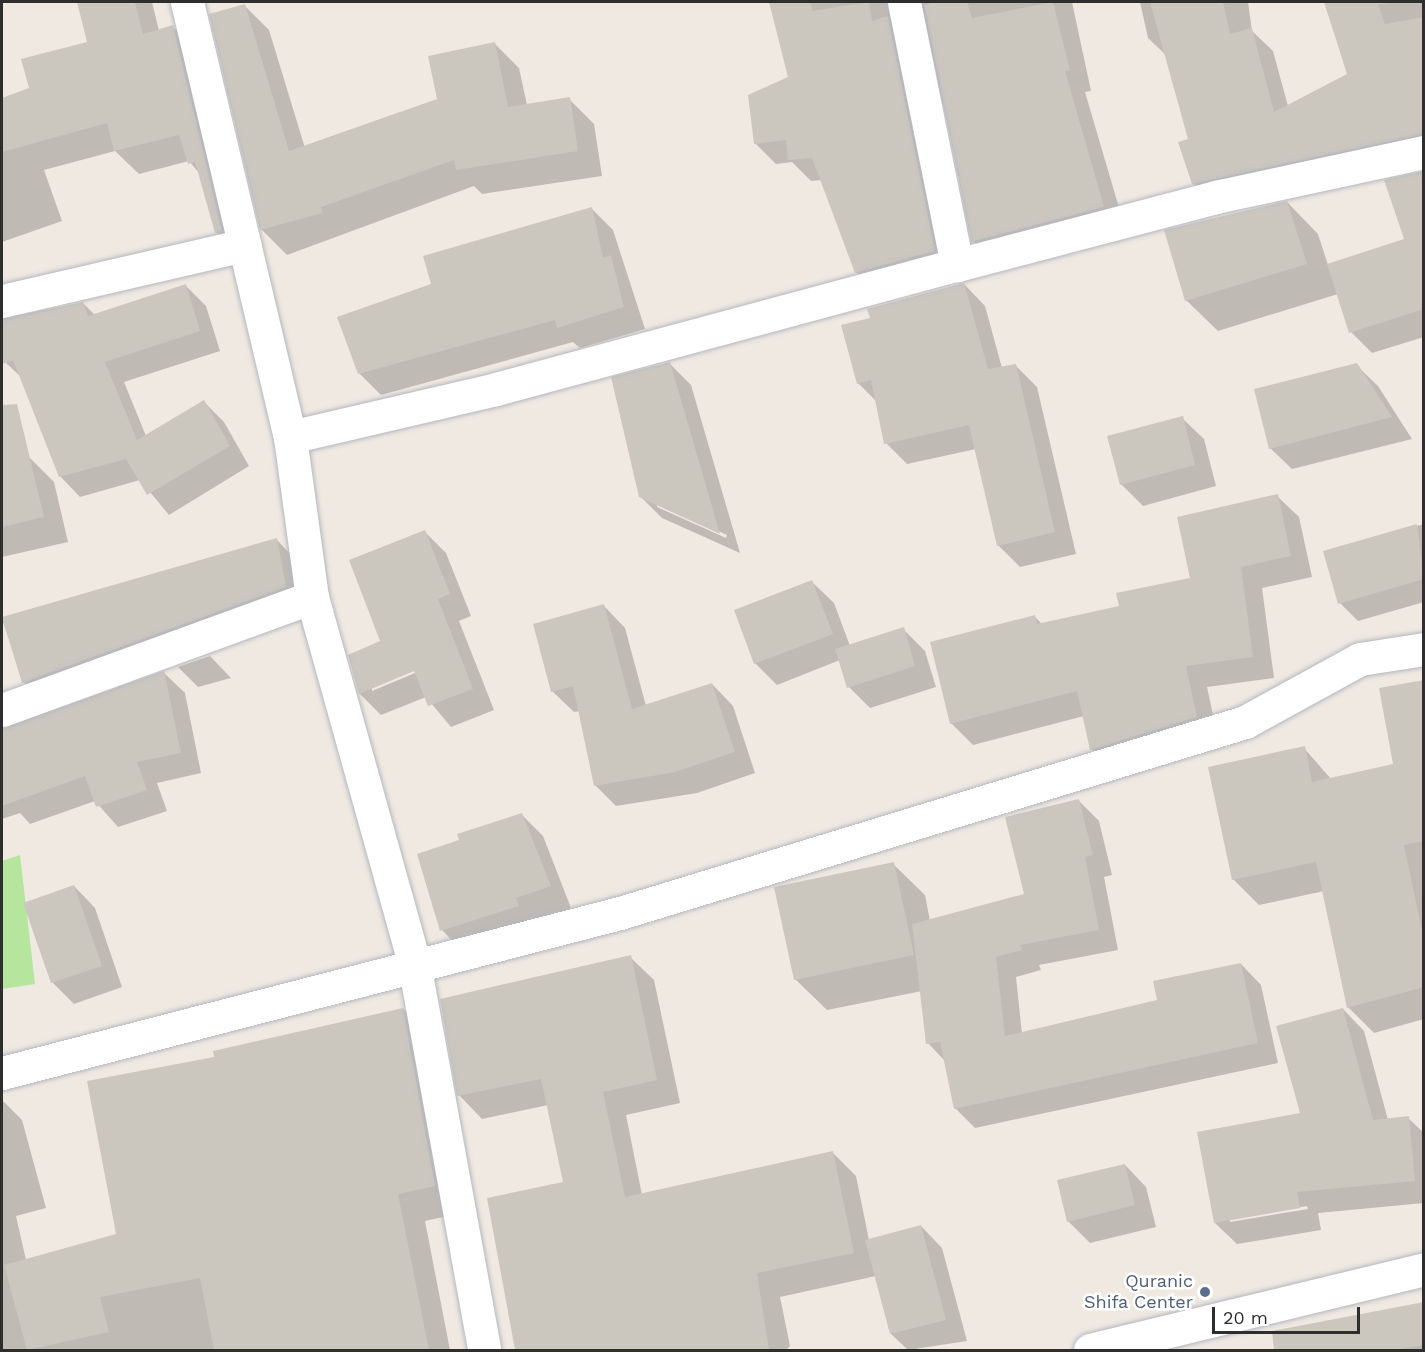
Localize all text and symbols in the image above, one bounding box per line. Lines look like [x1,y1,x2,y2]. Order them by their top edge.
place label: Quranic Shifa Center [1084,1271,1193,1314]
marker: Quranic Shifa Center [1198,1285,1212,1299]
scale bar [1215,1295,1364,1333]
text: 20 m [1223,1307,1268,1328]

